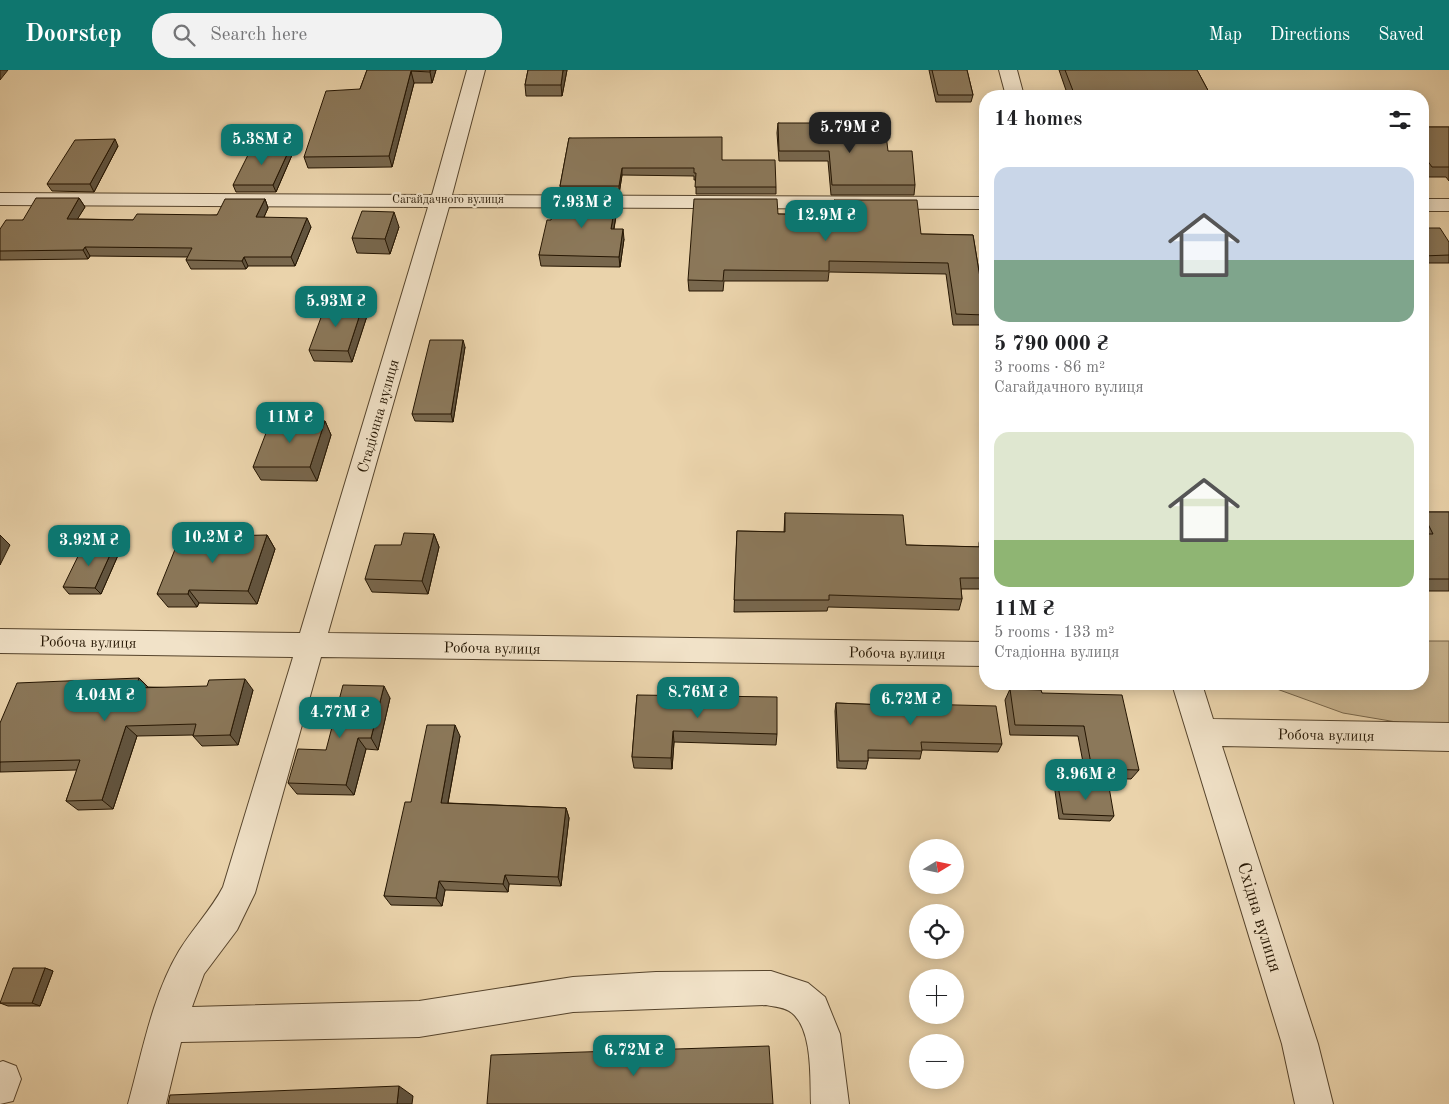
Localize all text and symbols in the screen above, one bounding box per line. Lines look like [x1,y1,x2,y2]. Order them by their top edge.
search box [152,13,502,58]
icon: search [170,21,198,49]
text: Doorstep [25,23,122,47]
text: Search here [210,26,307,45]
text: Map [1209,26,1242,44]
text: Directions [1270,26,1350,44]
text: Saved [1378,26,1424,44]
icon: filters [1386,106,1414,134]
text: 14 homes [994,109,1082,130]
pin: 5.79M ₴ [804,112,896,154]
text: 5.79M ₴ [820,120,880,136]
pin: 5.38M ₴ [216,124,308,166]
text: 5.38M ₴ [232,132,292,148]
pin: 7.93M ₴ [536,186,628,229]
street label: Сагайдачного вулиця [392,194,504,206]
text: 7.93M ₴ [552,195,612,211]
pin: 12.9M ₴ [780,200,872,242]
icon: home [1159,200,1249,290]
text: 12.9M ₴ [796,208,856,224]
pin: 5.93M ₴ [290,286,382,328]
text: 5.93M ₴ [306,294,366,310]
text: 5 790 000 ₴ [994,334,1108,355]
street label: Стадіонна вулиця [356,358,403,475]
text: 3 rooms · 86 m² [994,360,1105,376]
text: Сагайдачного вулиця [994,380,1144,396]
pin: 11M ₴ [255,402,325,444]
text: 11M ₴ [267,410,313,426]
icon: home [1159,465,1249,555]
pin: 10.2M ₴ [167,522,259,564]
pin: 3.92M ₴ [43,524,135,567]
text: 10.2M ₴ [183,530,243,546]
text: 3.92M ₴ [59,533,119,549]
text: 11M ₴ [994,599,1055,620]
text: 5 rooms · 133 m² [994,625,1114,641]
street label: Робоча вулиця [39,635,137,652]
street label: Робоча вулиця [443,641,541,658]
text: Стадіонна вулиця [994,645,1119,661]
street label: Робоча вулиця [848,646,946,663]
pin: 8.76M ₴ [652,676,744,719]
pin: 4.04M ₴ [59,680,151,722]
pin: 6.72M ₴ [865,684,957,726]
text: 8.76M ₴ [668,685,728,701]
text: 4.04M ₴ [75,688,135,704]
text: 6.72M ₴ [881,692,941,708]
pin: 4.77M ₴ [294,696,386,739]
text: 4.77M ₴ [310,705,370,721]
street label: Робоча вулиця [1277,728,1375,745]
pin: 3.96M ₴ [1040,758,1132,801]
text: 3.96M ₴ [1056,767,1116,783]
north arrow [909,839,964,894]
map controls [909,839,964,1089]
street label: Східна вулиця [1234,860,1284,974]
button: locate [909,904,964,959]
button: + [909,969,964,1024]
pin: 6.72M ₴ [588,1034,680,1077]
button: − [909,1034,964,1089]
text: 6.72M ₴ [604,1043,664,1059]

